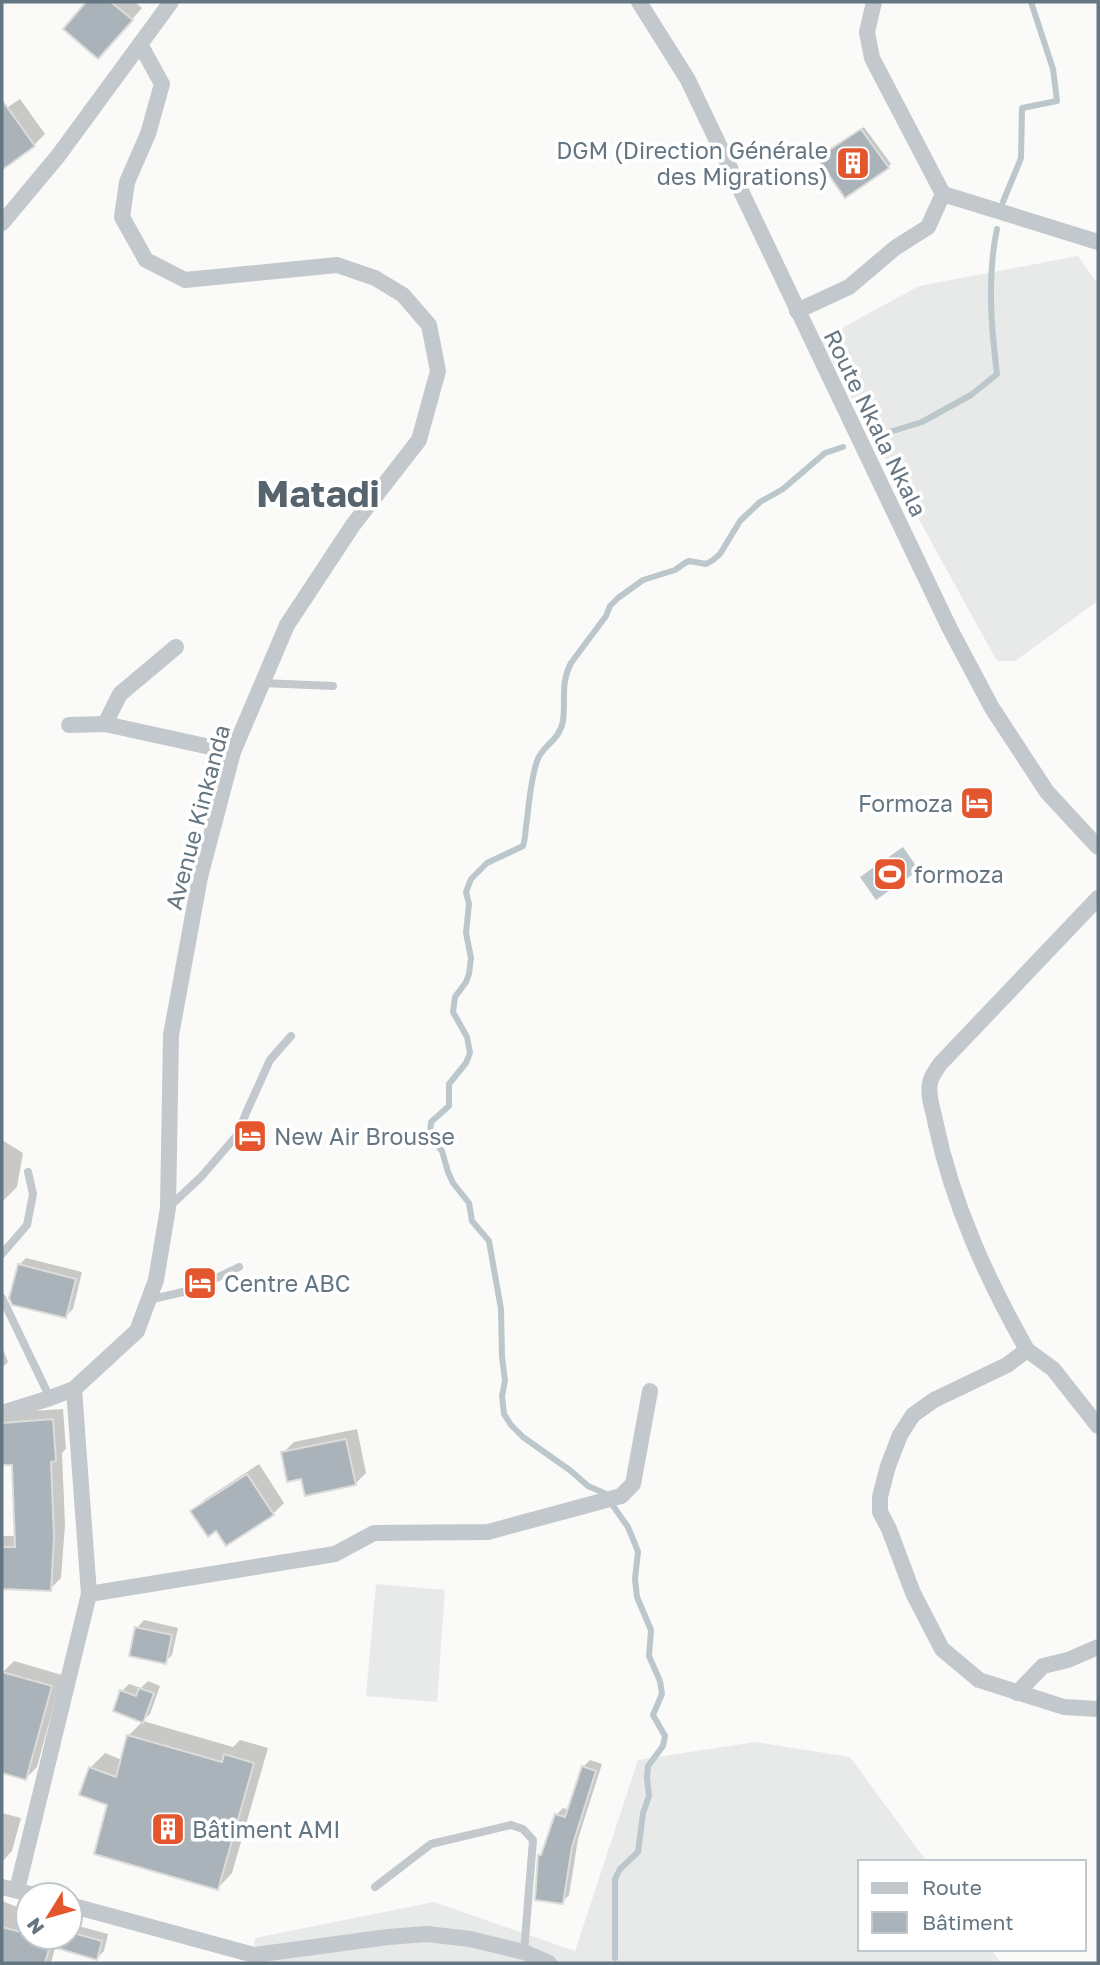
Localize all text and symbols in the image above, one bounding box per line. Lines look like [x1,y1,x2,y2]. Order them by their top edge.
place label: DGM (Direction Générale des Migrations) [556,136,828,190]
building icon: DGM (Direction Générale des Migrations) [834,144,872,182]
street label: Route Nkala Nkala [819,325,933,521]
district label: Matadi [256,471,380,515]
street label: Avenue Kinkanda [159,722,235,912]
hotel icon: Formoza [958,784,996,822]
place label: Formoza [858,789,953,817]
sports icon: formoza [871,855,909,893]
place label: formoza [914,860,1004,888]
hotel icon: New Air Brousse [231,1117,269,1155]
place label: New Air Brousse [274,1122,455,1150]
hotel icon: Centre ABC [181,1264,219,1302]
place label: Centre ABC [224,1269,350,1297]
building icon: Bâtiment AMI [149,1810,187,1848]
place label: Bâtiment AMI [192,1815,341,1843]
legend [858,1860,1086,1951]
text: Route [922,1874,982,1900]
north arrow [14,1881,84,1951]
text: Bâtiment [922,1909,1014,1935]
text: N [21,1914,49,1939]

